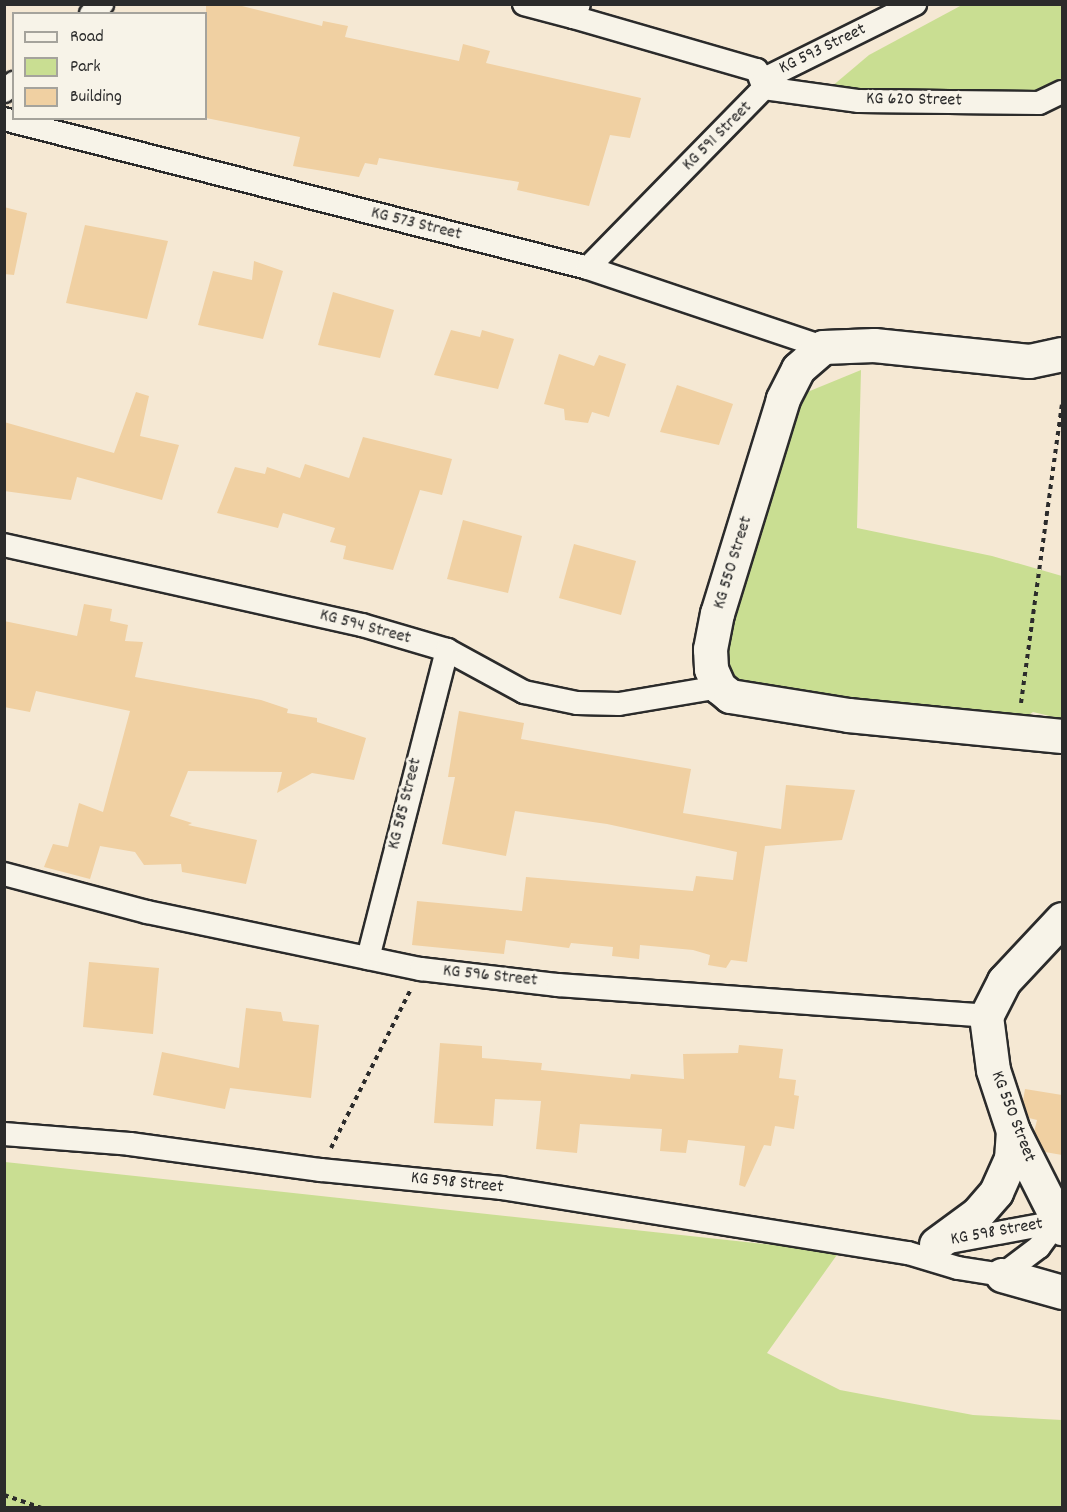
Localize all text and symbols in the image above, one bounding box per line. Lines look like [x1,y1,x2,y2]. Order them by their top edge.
legend [12,12,207,120]
street label: KG 593 Street [776,20,870,80]
text: Road [70,25,104,50]
text: Park [70,55,101,80]
text: Building [70,85,122,110]
street label: KG 620 Street [866,89,962,113]
street label: KG 591 Street [679,98,757,176]
street label: KG 573 Street [368,203,464,247]
street label: KG 550 Street [710,514,758,612]
street label: KG 594 Street [317,605,413,651]
street label: KG 585 Street [384,756,428,852]
street label: KG 596 Street [442,961,538,993]
street label: KG 550 Street [985,1068,1039,1166]
street label: KG 598 Street [410,1168,504,1200]
street label: KG 598 Street [949,1214,1045,1252]

